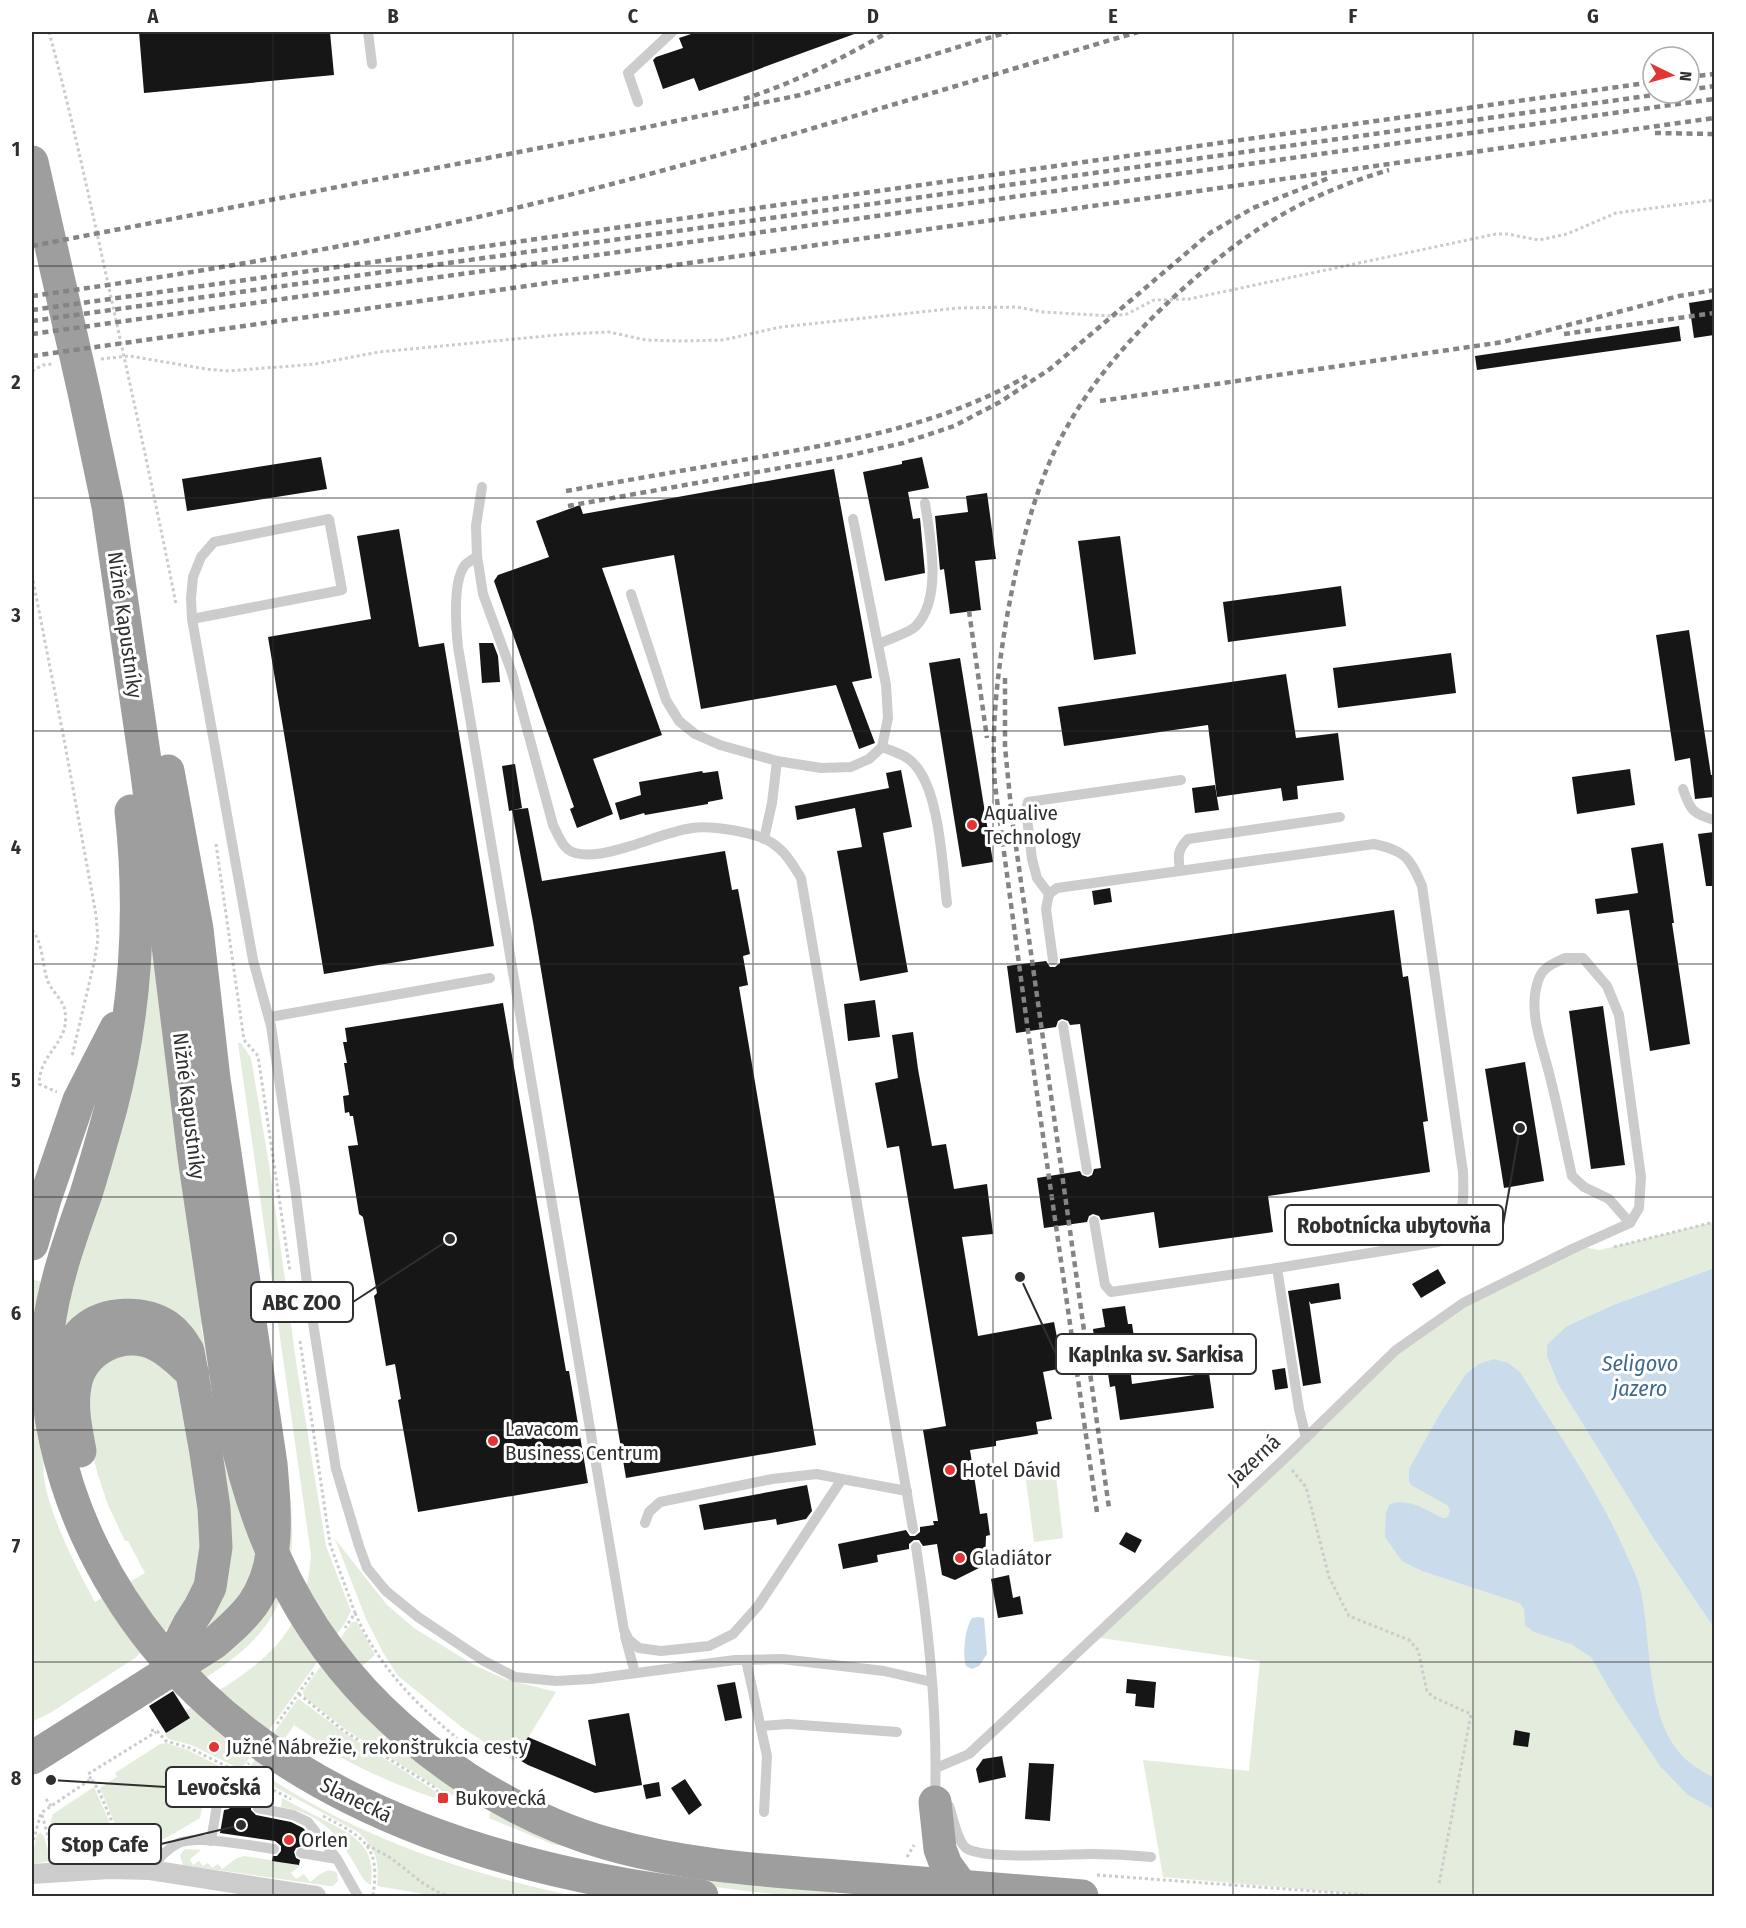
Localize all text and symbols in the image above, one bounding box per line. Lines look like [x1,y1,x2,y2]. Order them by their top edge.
text: A [147,4,160,28]
text: B [387,4,399,28]
text: C [628,4,639,28]
text: D [867,4,879,28]
text: E [1108,4,1118,28]
text: F [1349,4,1358,28]
text: G [1587,4,1599,28]
north arrow [1641,45,1701,105]
text: N [1676,71,1695,82]
text: 1 [12,137,20,161]
text: 2 [10,370,21,394]
street label: Nižné Kapustníky [102,550,148,701]
text: 3 [10,603,21,627]
place label: Aqualive Technology [984,800,1081,850]
marker: Aqualive Technology [965,818,979,832]
text: 4 [11,835,21,859]
street label: Nižné Kapustníky [167,1031,211,1182]
text: 5 [11,1068,21,1092]
callout: Robotnícka ubytovňa [1285,1205,1503,1245]
text: Robotnícka ubytovňa [1297,1212,1491,1239]
callout: ABC ZOO [251,1282,353,1322]
text: ABC ZOO [262,1289,341,1316]
text: 6 [11,1301,21,1325]
callout: Kaplnka sv. Sarkisa [1056,1334,1256,1374]
text: Kaplnka sv. Sarkisa [1068,1341,1244,1368]
water label: Seligovo jazero [1601,1350,1678,1402]
place label: Lavacom Business Centrum [505,1416,659,1466]
street label: Jazerná [1222,1429,1286,1491]
marker: Lavacom Business Centrum [486,1434,500,1448]
place label: Hotel Dávid [962,1457,1061,1483]
marker: Hotel Dávid [943,1463,957,1477]
text: 7 [12,1534,21,1558]
place label: Gladiátor [972,1545,1052,1571]
marker: Gladiátor [953,1551,967,1565]
place label: Južné Nábrežie, rekonštrukcia cesty [226,1734,528,1760]
marker: Južné Nábrežie, rekonštrukcia cesty [207,1740,221,1754]
text: 8 [11,1766,22,1790]
callout: Levočská [166,1767,273,1807]
street label: Slanecká [316,1772,396,1828]
text: Levočská [177,1774,261,1801]
place label: Bukovecká [455,1785,546,1811]
marker: Bukovecká [436,1791,450,1805]
callout: Stop Cafe [49,1824,161,1864]
place label: Orlen [301,1827,348,1853]
text: Stop Cafe [61,1831,149,1858]
marker: Orlen [282,1833,296,1847]

